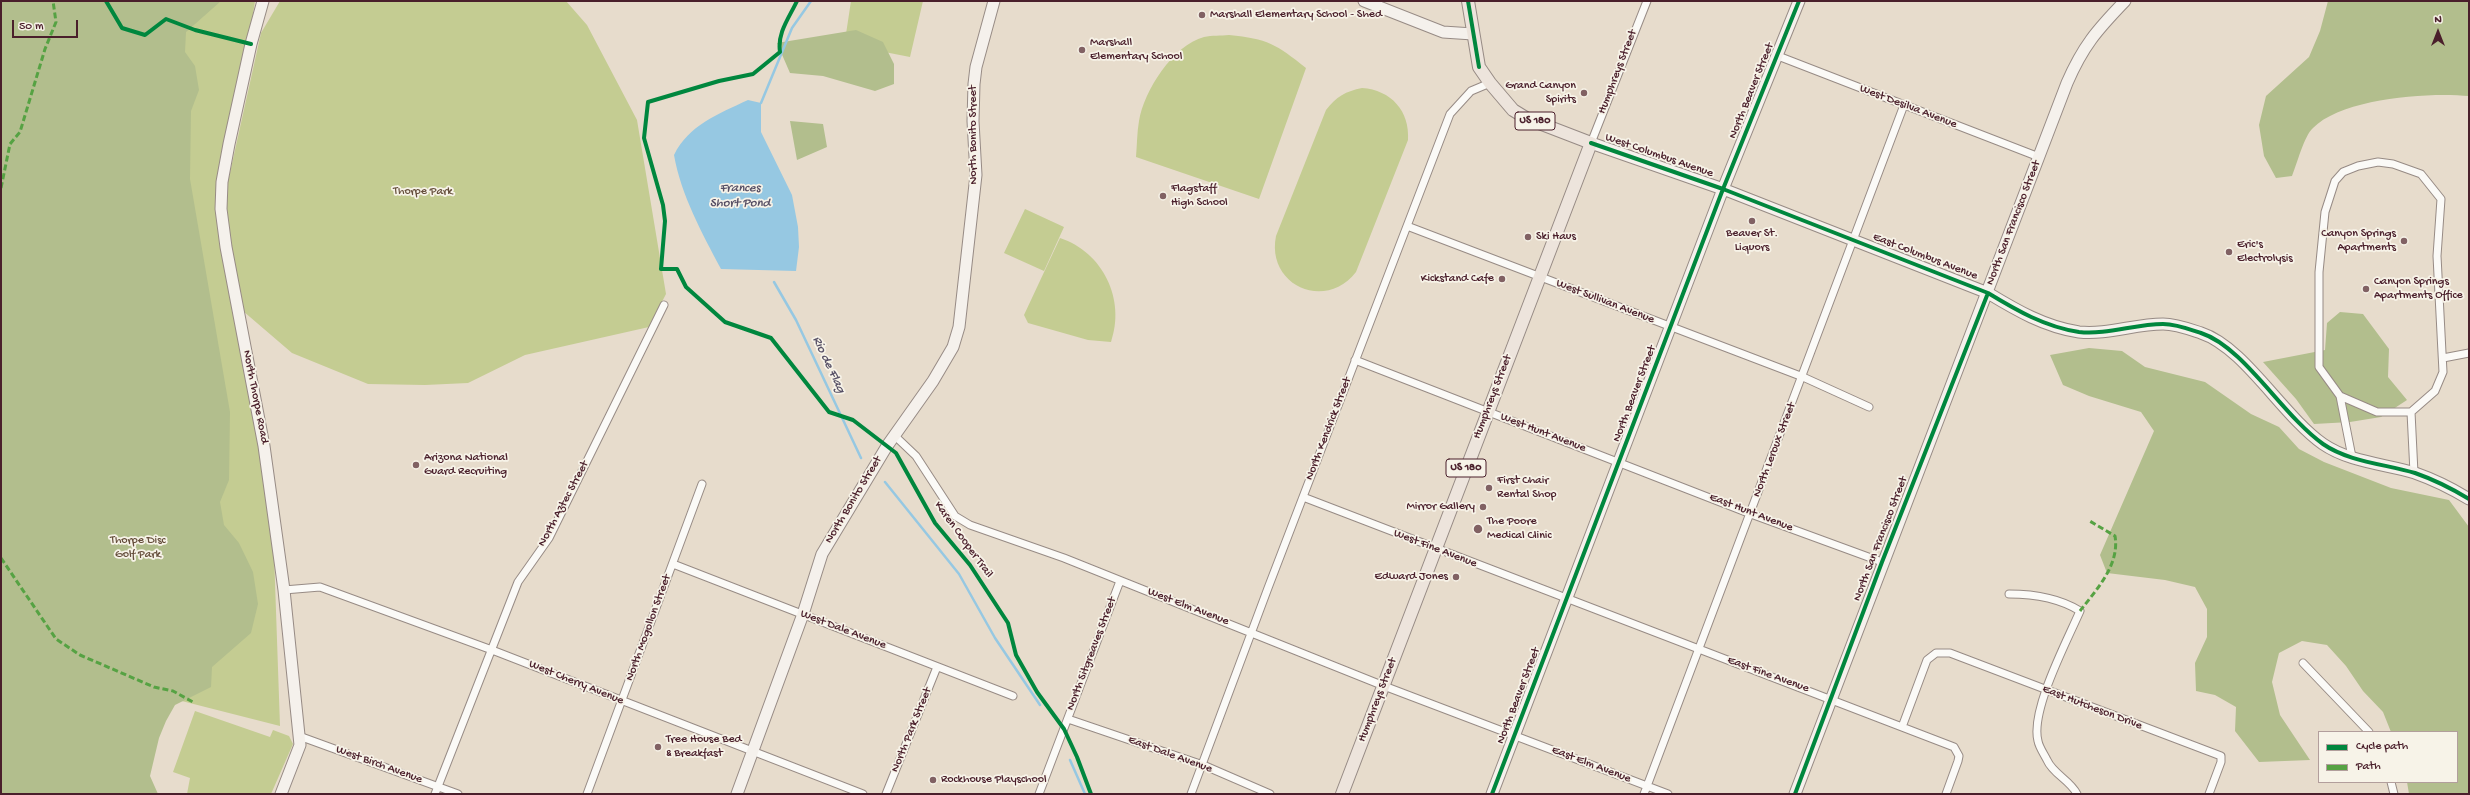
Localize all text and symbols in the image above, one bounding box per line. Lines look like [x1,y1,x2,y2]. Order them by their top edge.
place label: Marshall Elementary School - Shed [1210,8,1382,22]
marker: Marshall Elementary School - Shed [1197,10,1207,20]
scale bar [14,12,80,38]
north arrow [2418,12,2458,52]
text: N [2434,14,2442,26]
text: 50 m [19,20,44,34]
street label: Humphreys Street [1595,28,1641,116]
place label: Marshall Elementary School [1090,36,1182,64]
street label: North Beaver Street [1726,41,1778,141]
marker: Marshall Elementary School [1077,45,1087,55]
place label: Grand Canyon Spirits [1505,79,1576,107]
street label: West Desilva Avenue [1857,82,1959,132]
street label: North Bonito Street [967,85,981,185]
marker: Grand Canyon Spirits [1579,88,1589,98]
road number: US 180 [1515,112,1555,130]
street label: West Columbus Avenue [1603,131,1715,181]
street label: North San Francisco Street [1984,159,2044,287]
water label: Frances Short Pond [710,181,770,212]
place label: Flagstaff High School [1171,182,1228,210]
park label: Thorpe Park [393,185,453,199]
marker: Flagstaff High School [1158,191,1168,201]
marker: Beaver St. Liquors [1747,216,1757,226]
place label: Beaver St. Liquors [1726,227,1778,255]
place label: Canyon Springs Apartments [2321,227,2396,255]
place label: Ski Haus [1536,230,1576,244]
street label: East Columbus Avenue [1871,230,1979,284]
marker: Ski Haus [1523,232,1533,242]
marker: Canyon Springs Apartments [2399,236,2409,246]
place label: Eric's Electrolysis [2237,238,2293,266]
marker: Eric's Electrolysis [2224,247,2234,257]
place label: Kickstand Cafe [1421,272,1494,286]
marker: Kickstand Cafe [1497,274,1507,284]
place label: Canyon Springs Apartments Office [2374,275,2463,303]
street label: West Sullivan Avenue [1554,277,1656,327]
marker: Canyon Springs Apartments Office [2361,284,2371,294]
water label: Rio de Flag [808,334,848,396]
street label: North Beaver Street [1610,344,1660,444]
street label: North Thorpe Road [239,349,271,445]
street label: Humphreys Street [1470,353,1516,441]
street label: North Kendrick Street [1303,375,1355,483]
street label: North Leroux Street [1750,401,1800,499]
street label: West Hunt Avenue [1498,410,1588,456]
place label: Arizona National Guard Recruiting [424,451,508,479]
street label: North Bonito Street [822,454,886,546]
street label: North Aztec Street [535,459,593,549]
road number: US 180 [1446,459,1486,477]
marker: Arizona National Guard Recruiting [411,460,421,470]
place label: First Chair Rental Shop [1497,474,1556,502]
street label: North San Francisco Street [1851,475,1911,603]
marker: First Chair Rental Shop [1484,483,1494,493]
street label: East Hunt Avenue [1707,490,1795,536]
street label: Karen Cooper Trail [930,499,996,581]
place label: Mirror Gallery [1406,500,1475,514]
marker: Mirror Gallery [1478,502,1488,512]
place label: The Poore Medical Clinic [1487,515,1552,543]
marker: The Poore Medical Clinic [1472,523,1484,535]
street label: West Fine Avenue [1391,526,1479,572]
park label: Thorpe Disc Golf Park [110,534,166,562]
place label: Edward Jones [1375,570,1448,584]
marker: Edward Jones [1451,572,1461,582]
street label: North Mogollon Street [623,573,675,683]
street label: West Elm Avenue [1145,585,1231,629]
street label: North Sitgreaves Street [1064,595,1120,713]
street label: West Dale Avenue [798,607,888,653]
street label: North Beaver Street [1494,646,1544,746]
street label: East Fine Avenue [1725,654,1811,696]
street label: Humphreys Street [1355,656,1401,744]
street label: West Cherry Avenue [526,657,626,709]
street label: East Hutcheson Drive [2040,682,2144,734]
street label: North Park Street [888,685,936,775]
legend [2318,731,2458,783]
place label: Tree House Bed & Breakfast [666,733,742,761]
street label: East Dale Avenue [1126,733,1214,777]
text: Cycle path [2356,740,2408,754]
marker: Tree House Bed & Breakfast [653,742,663,752]
street label: West Birch Avenue [334,743,424,787]
street label: East Elm Avenue [1549,743,1633,787]
text: Path [2356,760,2381,774]
place label: Rockhouse Playschool [941,773,1047,787]
marker: Rockhouse Playschool [928,775,938,785]

